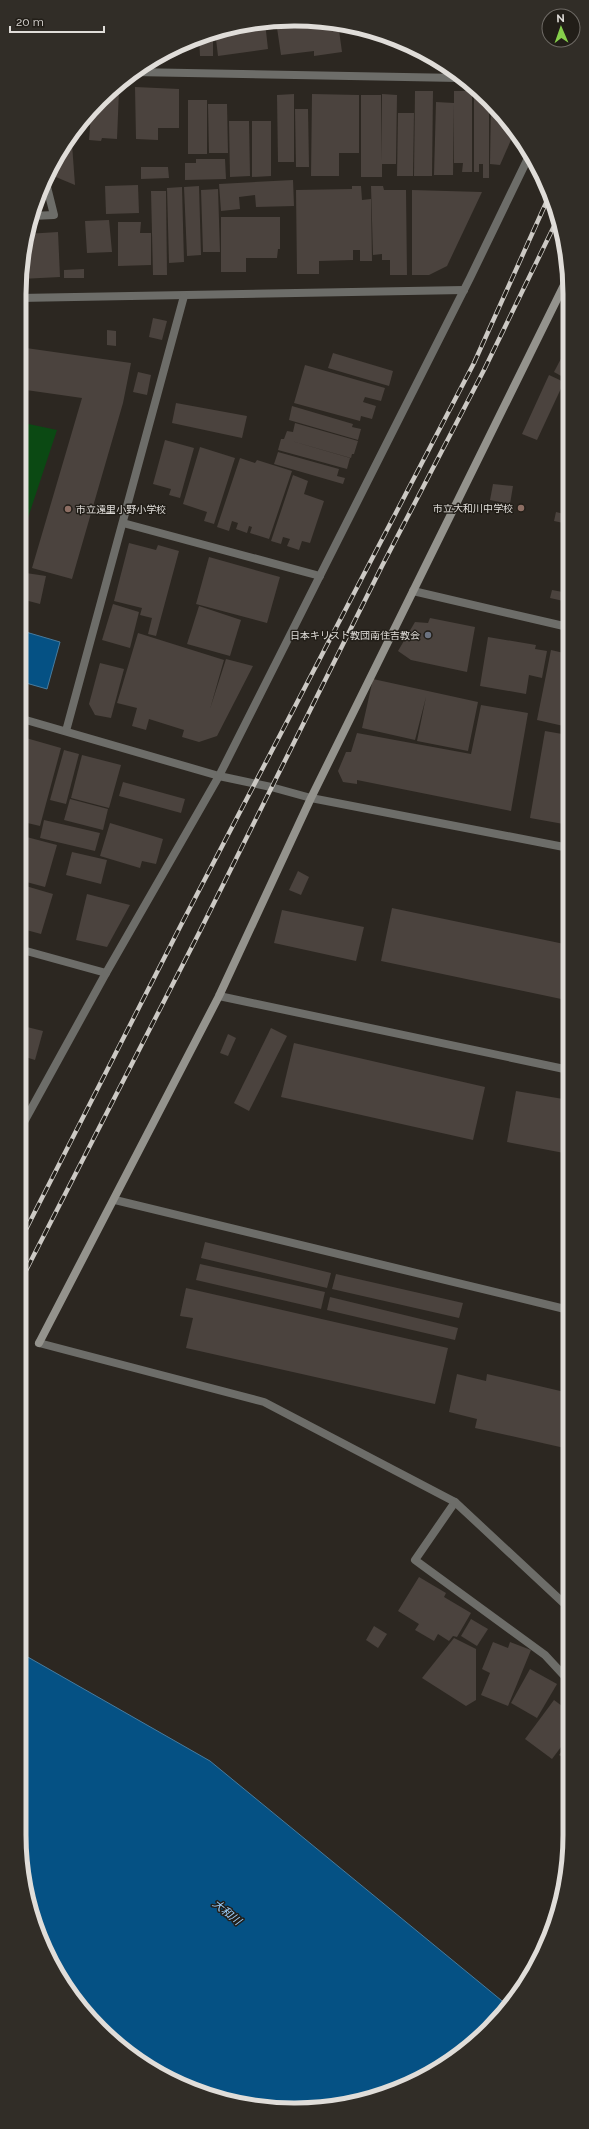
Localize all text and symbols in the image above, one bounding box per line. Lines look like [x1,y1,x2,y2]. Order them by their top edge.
scale bar [10,8,104,34]
north arrow [541,8,581,48]
text: N [556,12,565,25]
text: 20 m [16,15,44,29]
place label: 市立大和川中学校 [433,503,513,514]
marker: 市立大和川中学校 [516,503,526,513]
marker: 市立遠里小野小学校 [63,504,73,514]
place label: 市立遠里小野小学校 [76,504,166,515]
place label: 日本キリスト教団南住吉教会 [290,630,420,641]
marker: 日本キリスト教団南住吉教会 [423,630,433,640]
water label: 大和川 [210,1897,244,1928]

